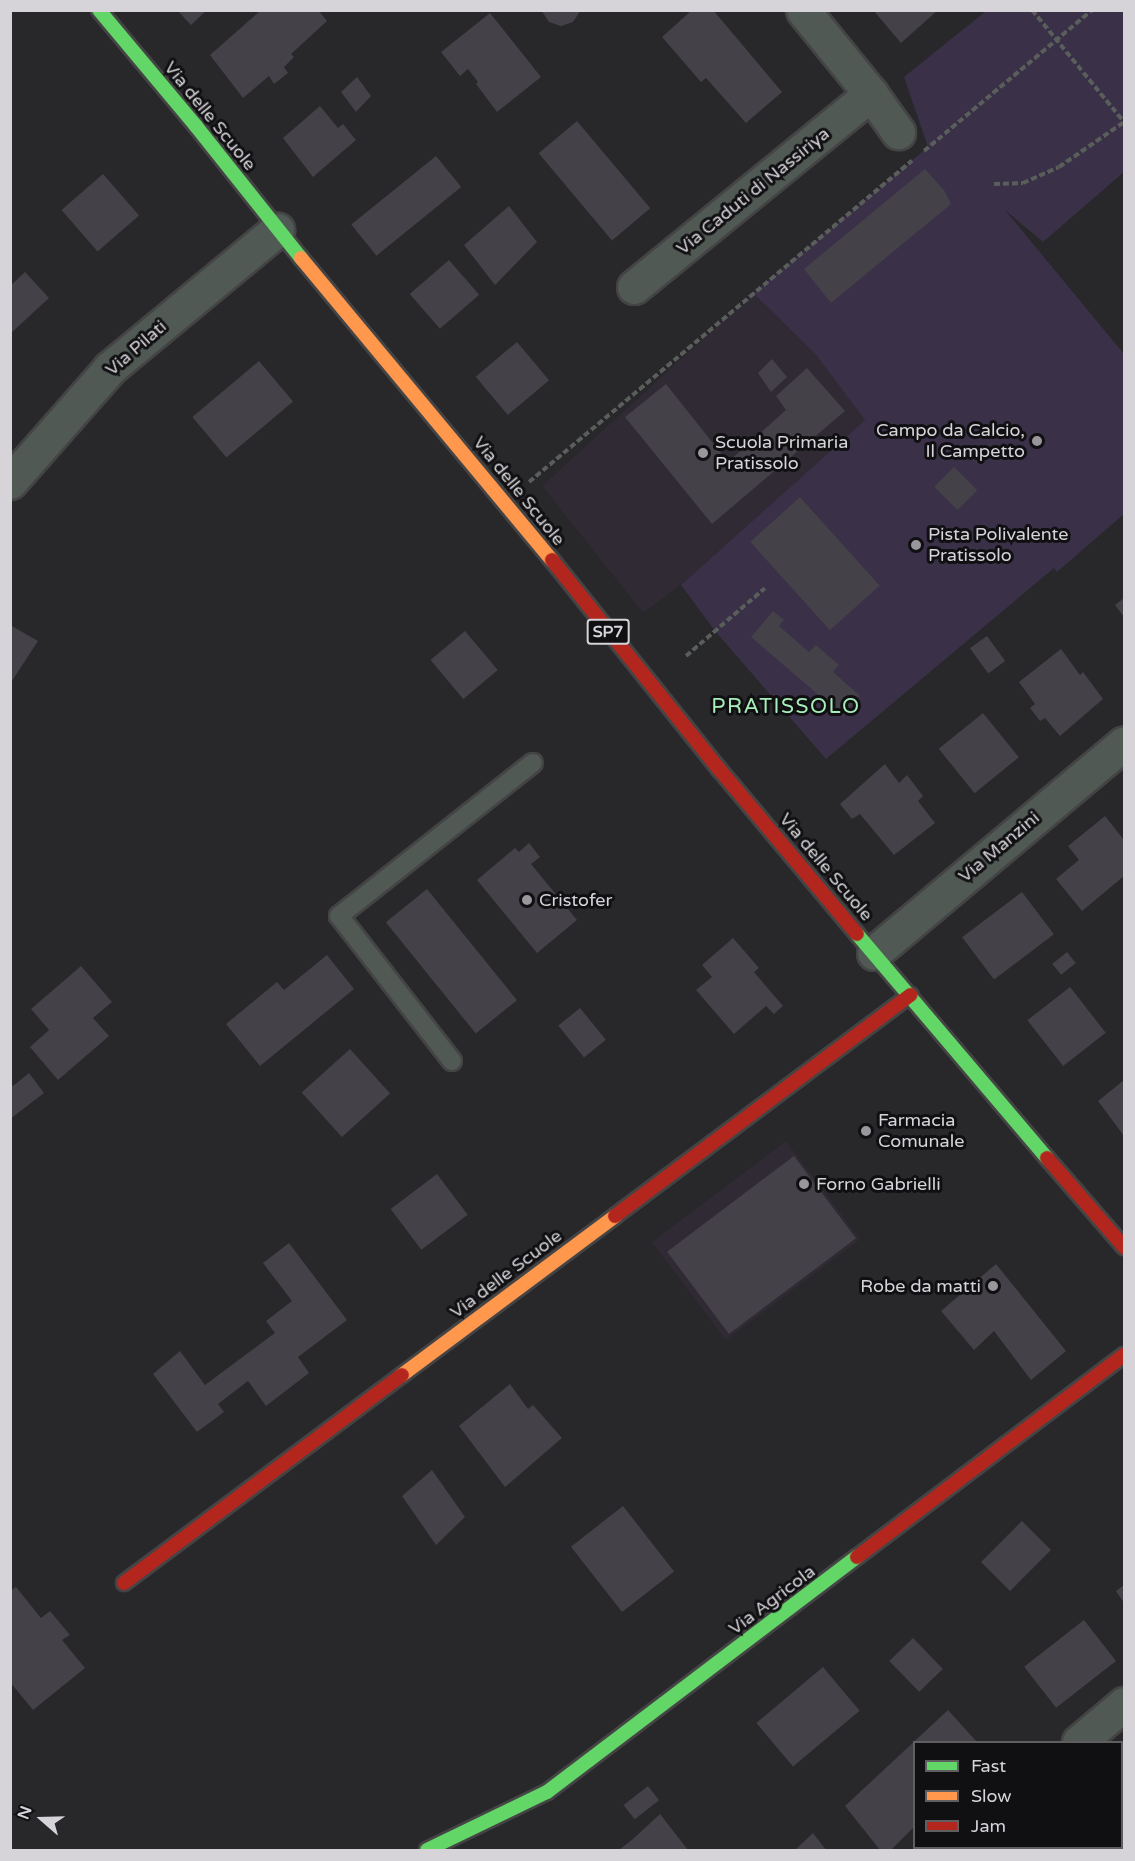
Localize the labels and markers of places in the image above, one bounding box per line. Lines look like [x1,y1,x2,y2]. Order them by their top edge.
place label: Campo da Calcio, Il Campetto [876,420,1025,462]
place label: Scuola Primaria Pratissolo [715,432,848,474]
marker: Campo da Calcio, Il Campetto [1030,434,1044,448]
marker: Scuola Primaria Pratissolo [696,446,710,460]
place label: Pista Polivalente Pratissolo [928,524,1068,566]
marker: Pista Polivalente Pratissolo [909,538,923,552]
place label: Cristofer [539,889,612,911]
marker: Cristofer [520,893,534,907]
place label: Farmacia Comunale [878,1110,964,1152]
marker: Farmacia Comunale [859,1124,873,1138]
place label: Forno Gabrielli [816,1173,941,1195]
marker: Forno Gabrielli [797,1177,811,1191]
place label: Robe da matti [860,1275,981,1297]
marker: Robe da matti [986,1279,1000,1293]

